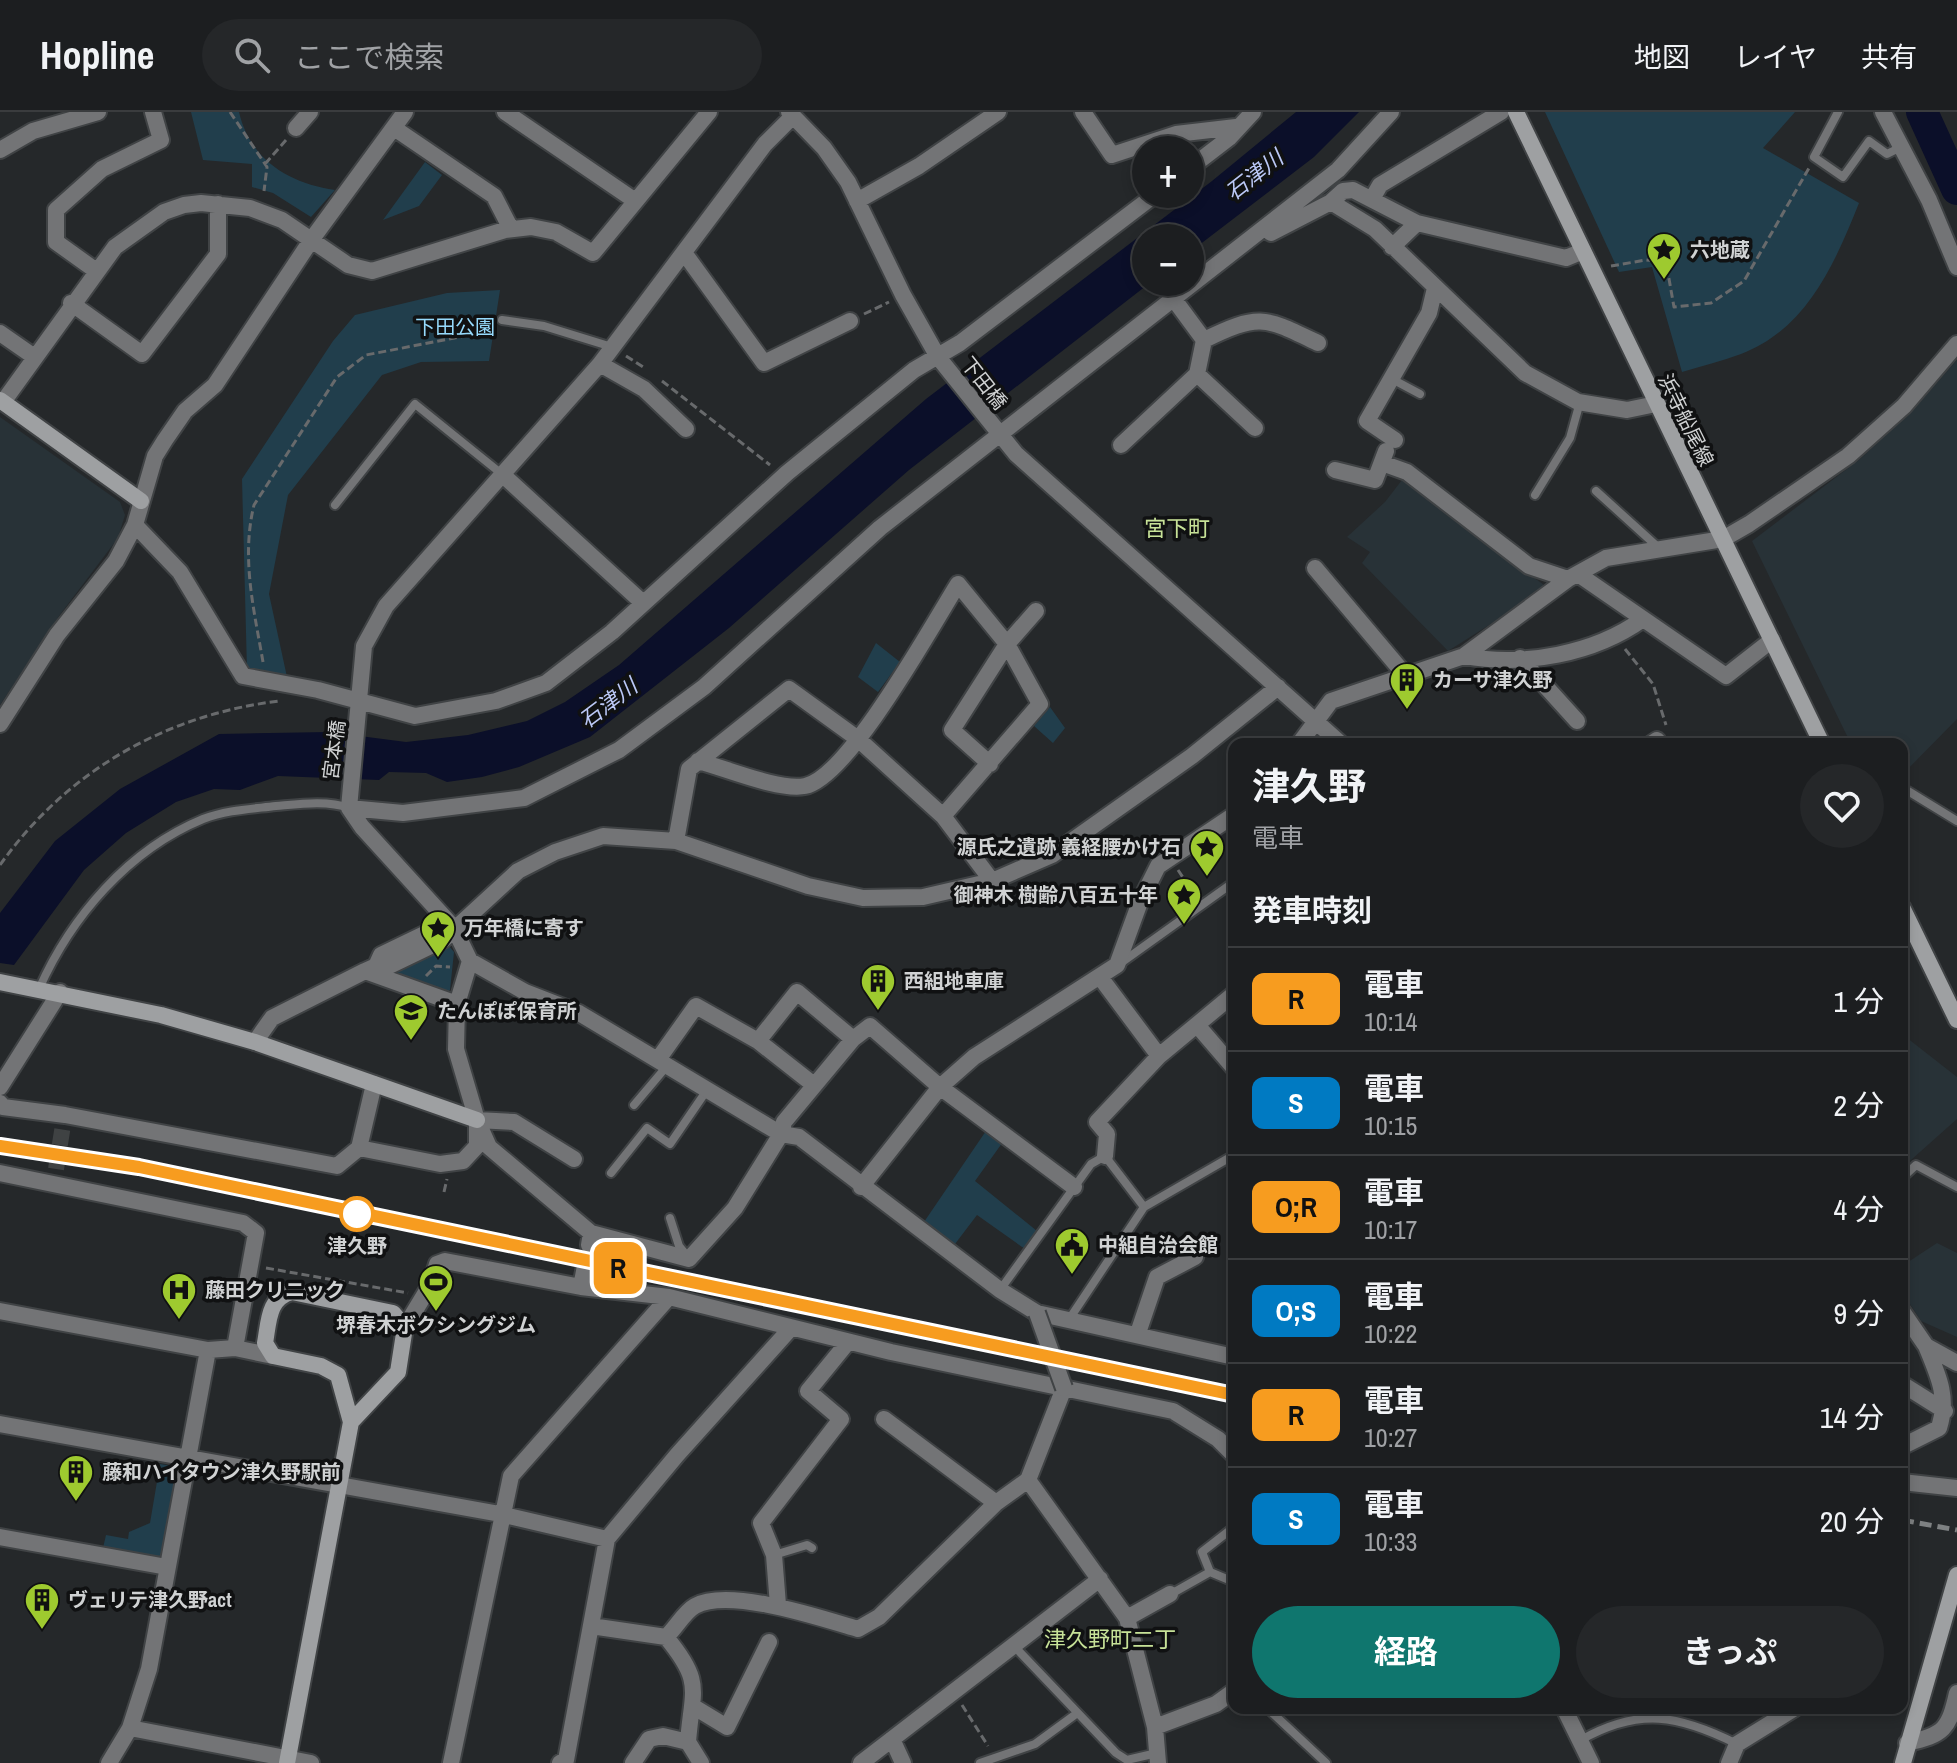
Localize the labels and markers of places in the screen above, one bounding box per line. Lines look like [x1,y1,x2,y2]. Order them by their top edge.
place icon: 六地蔵 [1645,231,1683,281]
place label: 六地蔵 [1690,236,1750,263]
building icon: カーサ津久野 [1388,661,1426,711]
place label: カーサ津久野 [1433,666,1553,693]
place icon: 源氏之遺跡 義経腰かけ石 [1188,828,1226,878]
place label: 源氏之遺跡 義経腰かけ石 [956,833,1181,860]
place icon: 御神木 樹齢八百五十年 [1165,876,1203,926]
place label: 御神木 樹齢八百五十年 [953,881,1158,908]
place icon: 万年橋に寄す [419,909,457,959]
place label: 万年橋に寄す [464,914,584,941]
building icon: 西組地車庫 [859,962,897,1012]
place label: 西組地車庫 [904,967,1004,994]
school or university icon: たんぽぽ保育所 [392,992,430,1042]
place label: たんぽぽ保育所 [437,997,577,1024]
marker: 津久野 [340,1197,374,1231]
public building icon: 中組自治会館 [1053,1226,1091,1276]
place label: 中組自治会館 [1098,1231,1218,1258]
place label: 津久野 [327,1232,387,1259]
sports icon: 堺春木ボクシングジム [417,1263,455,1313]
hospital icon: 藤田クリニック [160,1271,198,1321]
place label: 藤田クリニック [205,1276,345,1303]
place label: 堺春木ボクシングジム [336,1311,536,1338]
building icon: 藤和ハイタウン津久野駅前 [57,1453,95,1503]
place label: 藤和ハイタウン津久野駅前 [102,1458,341,1485]
building icon: ヴェリテ津久野act [23,1581,61,1631]
place label: ヴェリテ津久野act [68,1586,232,1613]

